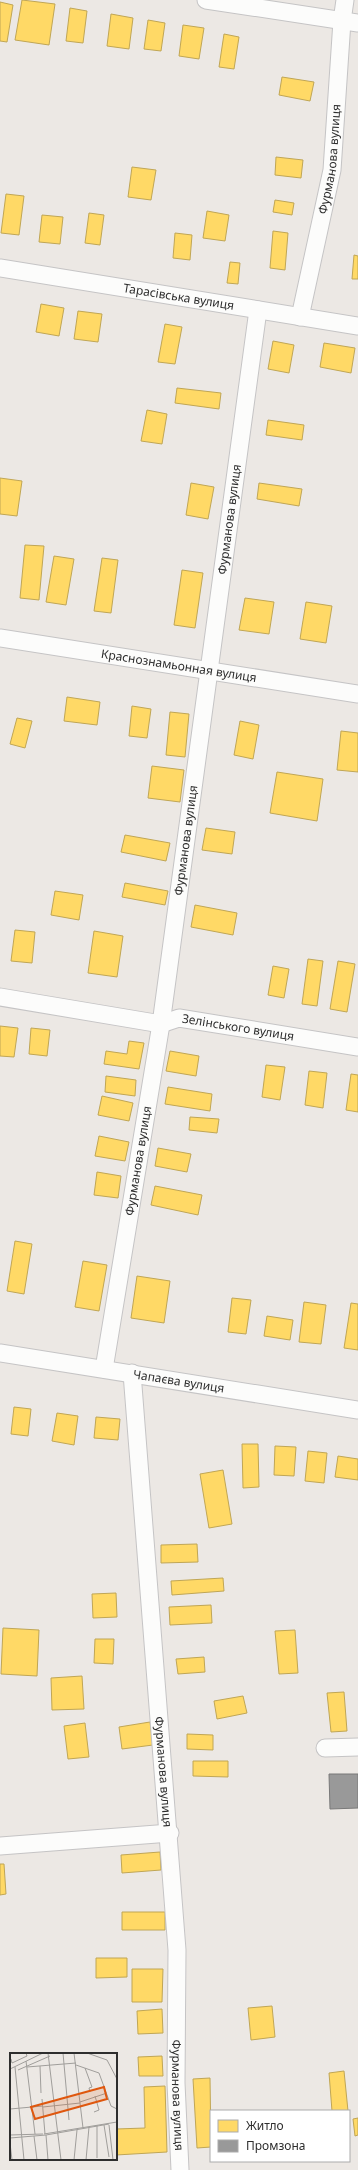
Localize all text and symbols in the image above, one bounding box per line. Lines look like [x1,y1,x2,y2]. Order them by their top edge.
street label: Фурманова вулиця [314,103,344,216]
street label: Тарасівська вулиця [122,279,235,314]
street label: Фурманова вулиця [213,463,245,575]
street label: Краснознамьонная вулиця [100,645,258,686]
street label: Фурманова вулиця [170,784,201,897]
street label: Зелінського вулиця [181,1010,295,1045]
street label: Фурманова вулиця [120,1104,155,1217]
street label: Чапаєва вулиця [132,1365,226,1397]
street label: Фурманова вулиця [151,1716,176,1828]
street label: Фурманова вулиця [168,2040,188,2151]
inset map [10,2053,117,2160]
legend [210,2110,350,2162]
text: Житло [246,2117,284,2134]
text: Промзона [246,2137,305,2154]

